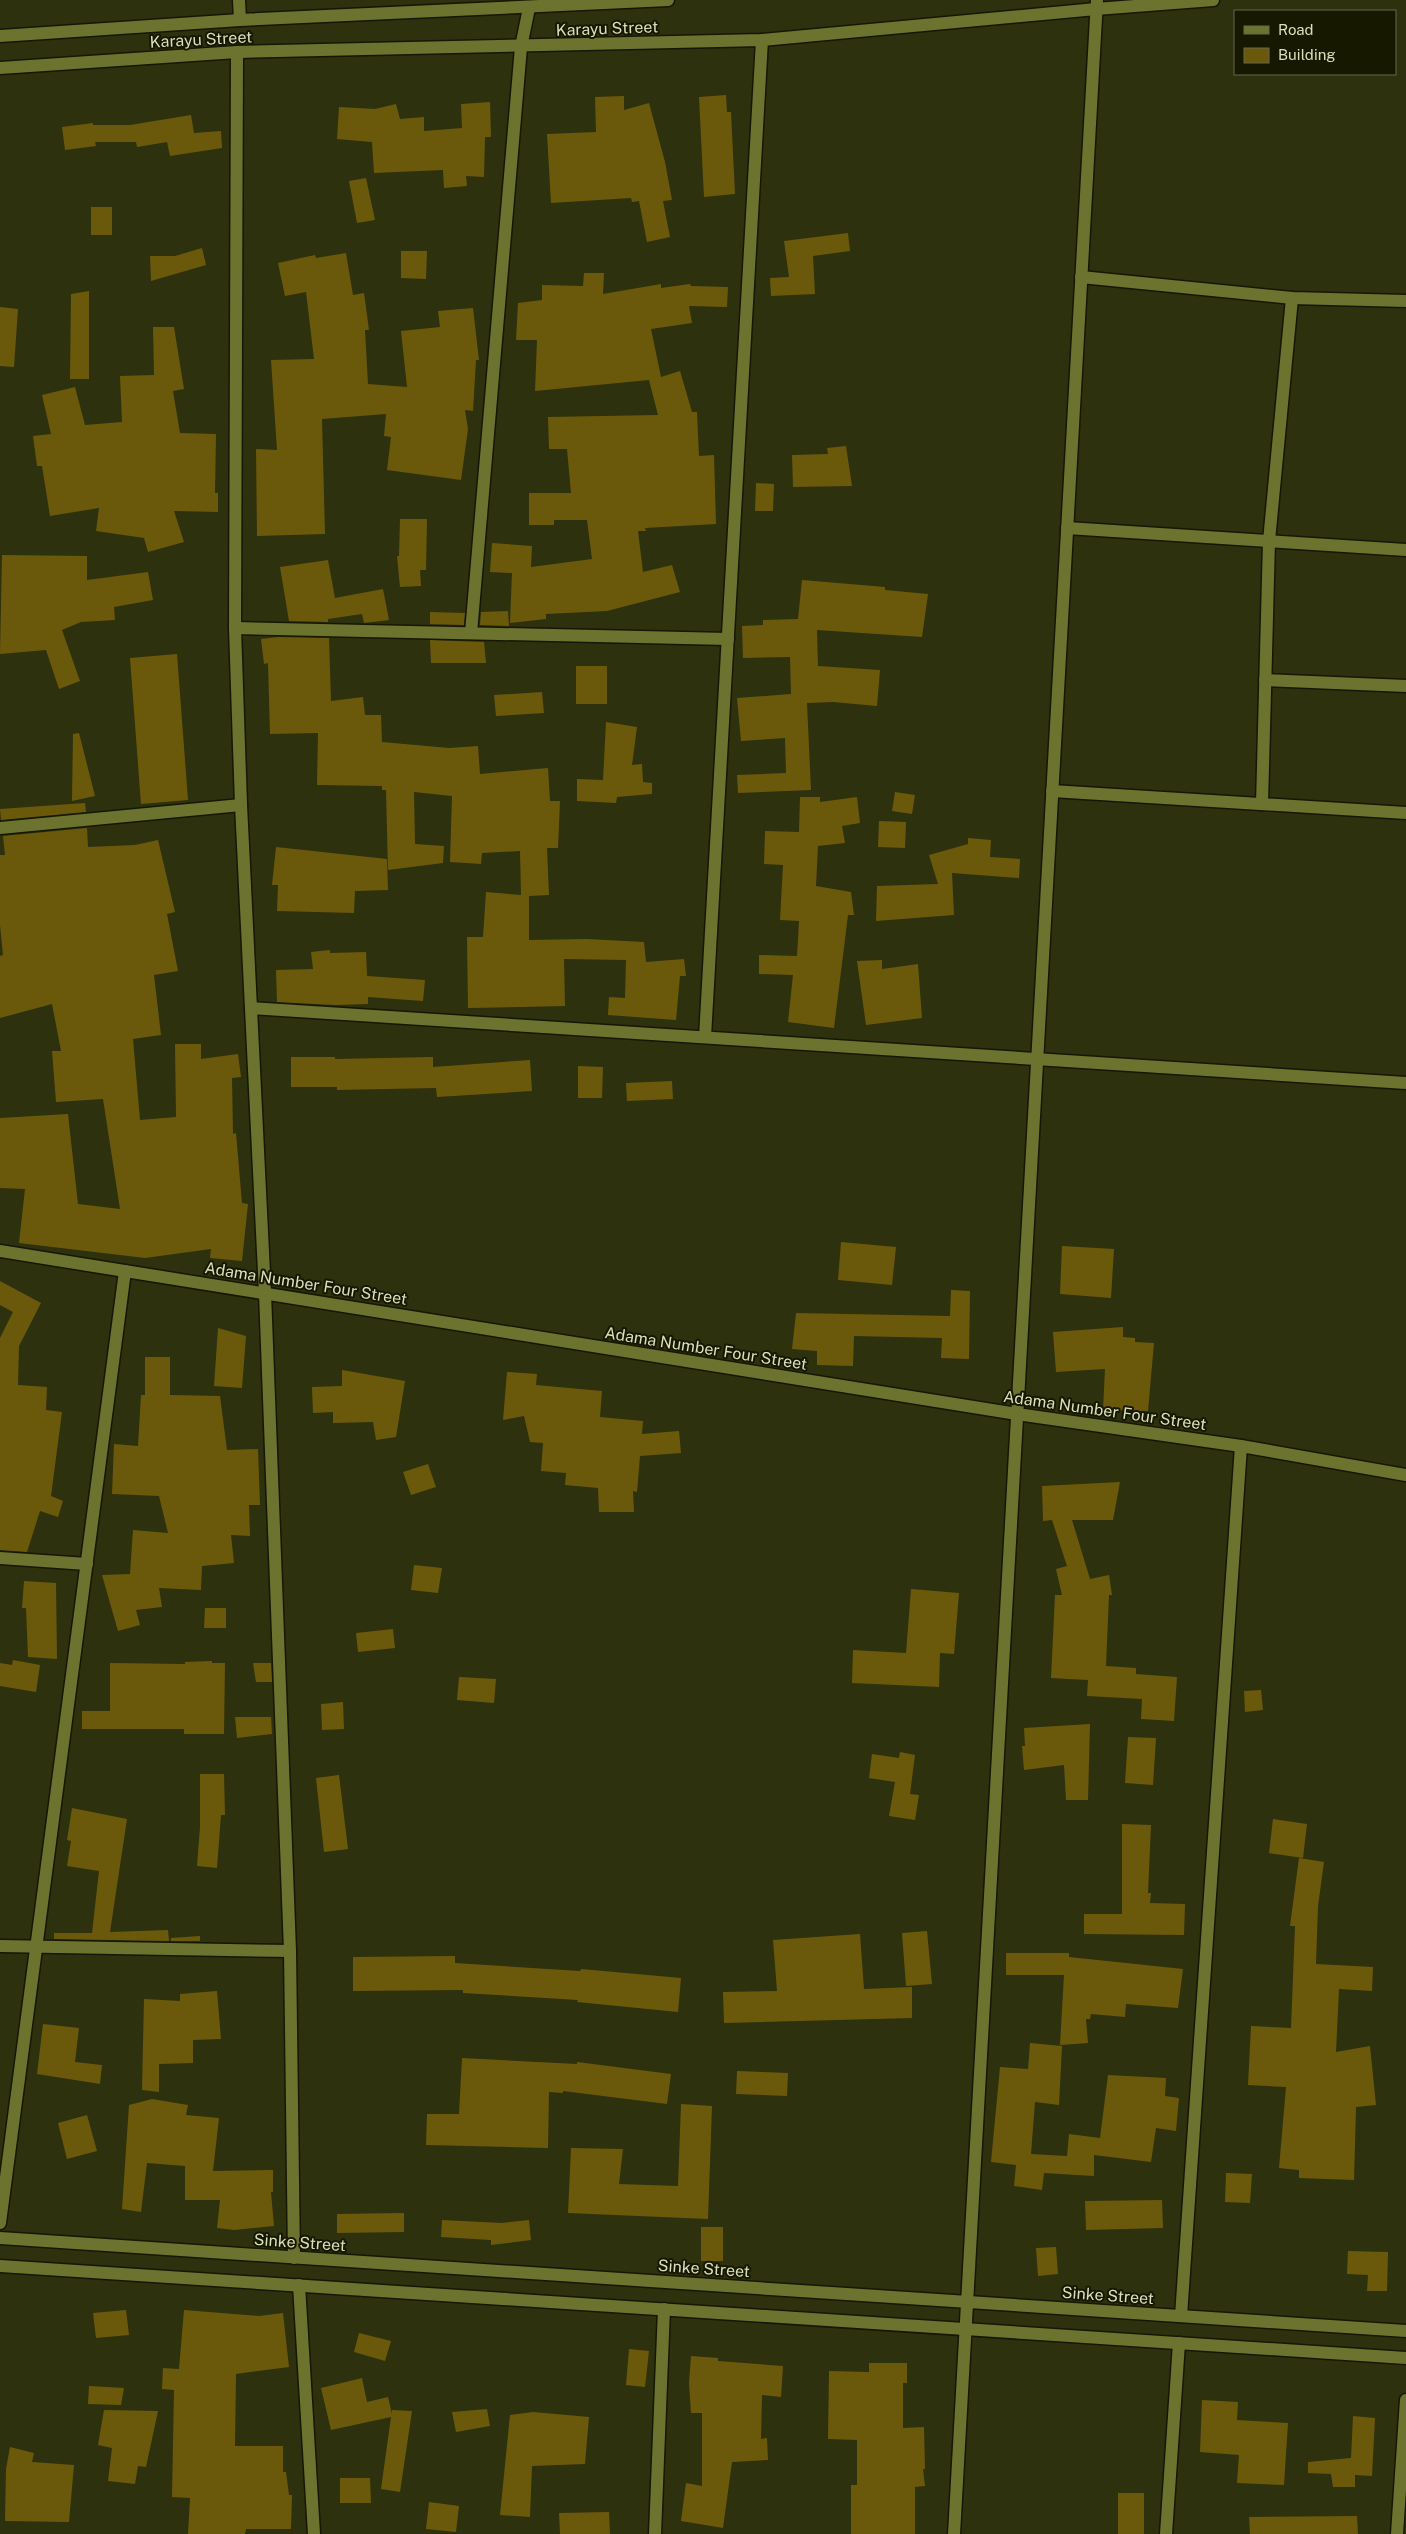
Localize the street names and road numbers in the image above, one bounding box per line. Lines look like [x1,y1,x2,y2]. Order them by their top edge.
street label: Karayu Street [555,17,659,40]
street label: Karayu Street [149,27,253,52]
street label: Adama Number Four Street [203,1258,408,1309]
street label: Adama Number Four Street [603,1323,808,1374]
street label: Adama Number Four Street [1002,1387,1208,1434]
street label: Sinke Street [253,2230,347,2255]
street label: Sinke Street [657,2256,751,2281]
street label: Sinke Street [1061,2283,1155,2308]

